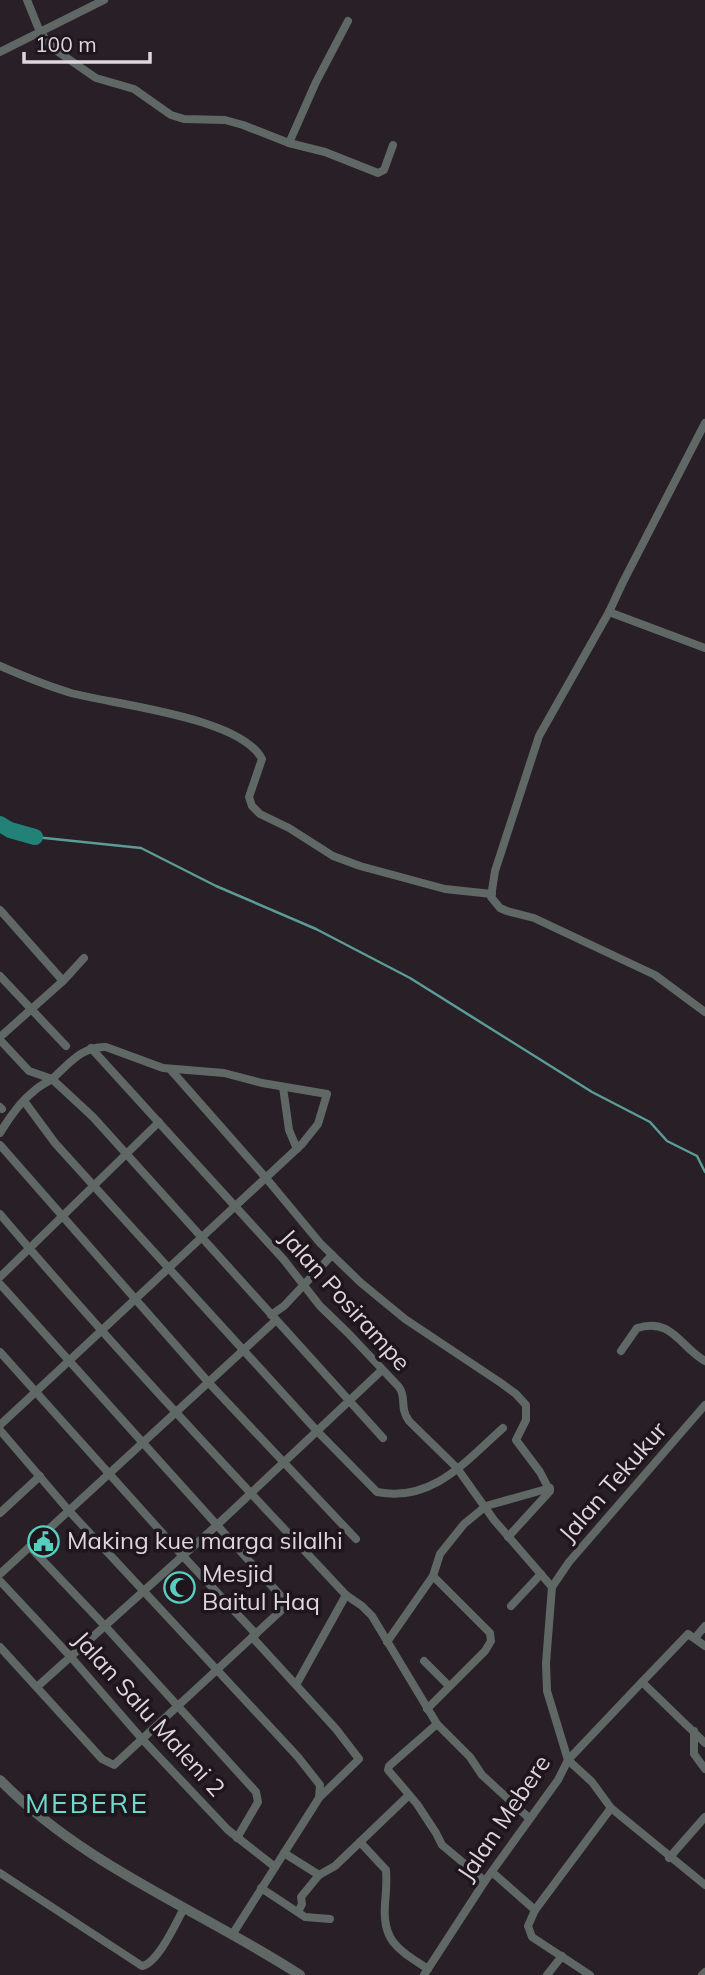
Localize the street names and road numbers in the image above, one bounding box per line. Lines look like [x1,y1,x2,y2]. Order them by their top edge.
street label: Jalan Posirampe [274,1222,417,1377]
street label: Jalan Tekukur [552,1415,673,1548]
street label: Jalan Salu Maleni 2 [68,1624,232,1802]
street label: Jalan Mebere [450,1749,556,1886]

